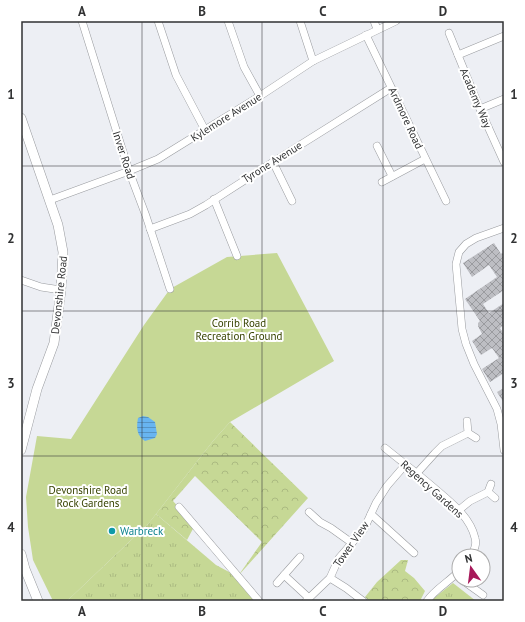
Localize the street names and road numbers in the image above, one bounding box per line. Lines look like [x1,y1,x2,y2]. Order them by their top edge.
street label: Academy Way [457,66,495,131]
street label: Ardmore Road [386,85,426,151]
street label: Kylemore Avenue [188,89,264,144]
street label: Inver Road [110,129,138,181]
street label: Tyrone Avenue [239,138,305,186]
street label: Devonshire Road [48,255,70,335]
street label: Regency Gardens [398,457,467,521]
street label: Tower View [330,518,372,570]

